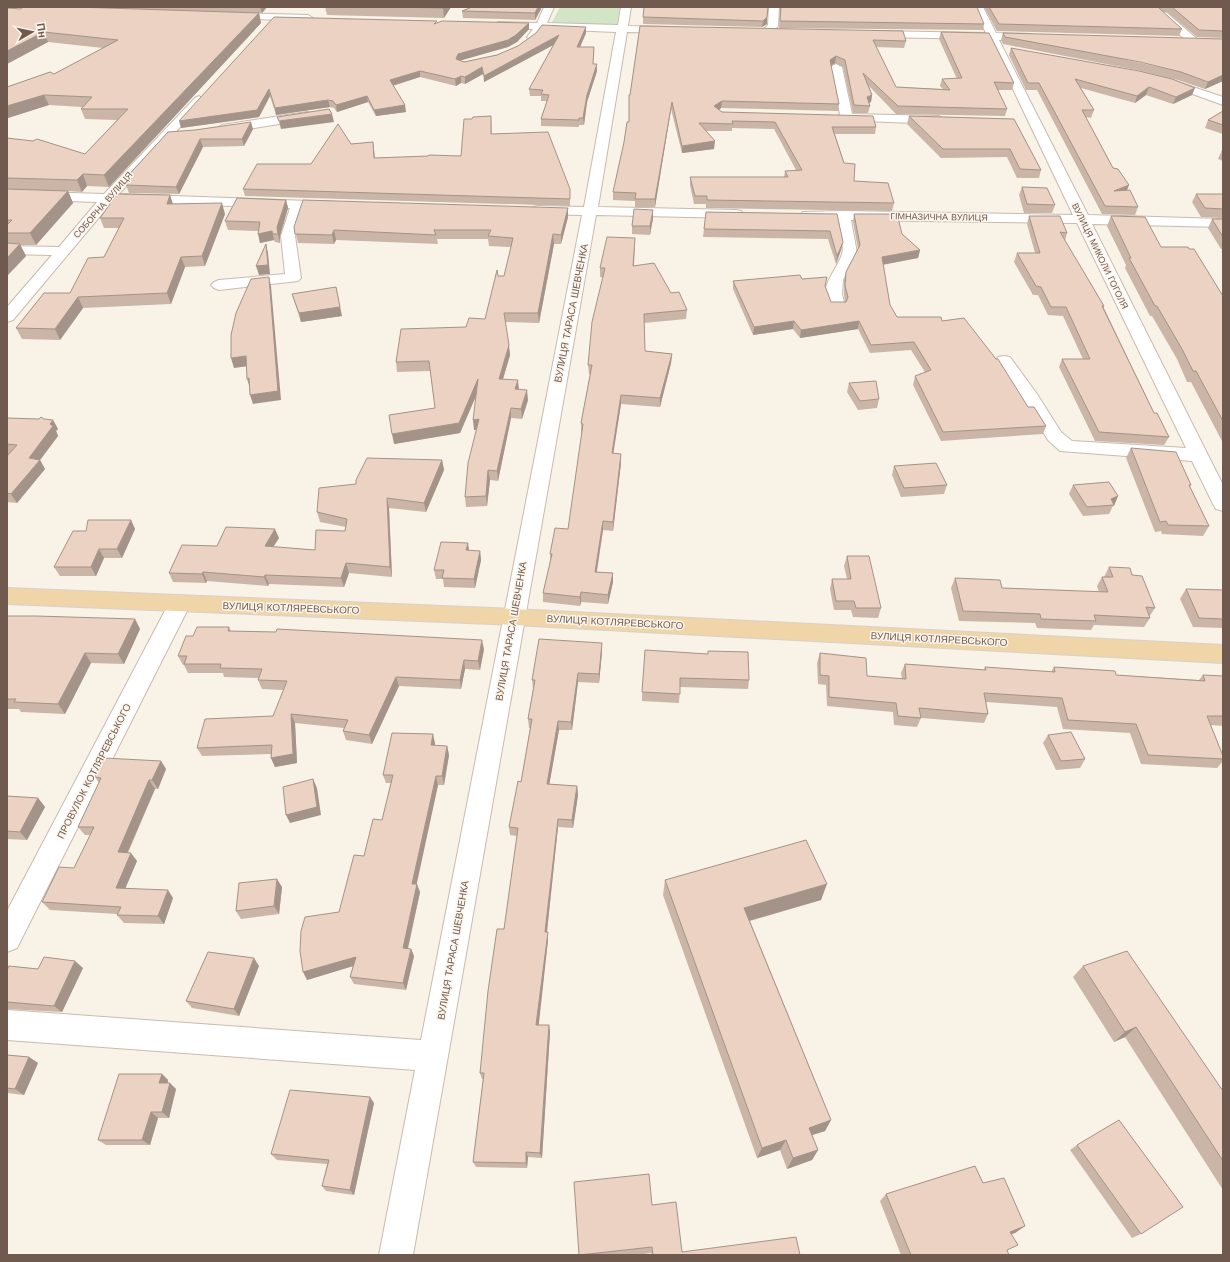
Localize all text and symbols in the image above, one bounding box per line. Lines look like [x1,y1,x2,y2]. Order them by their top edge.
north arrow [12,12,52,52]
text: Пн [34,22,49,39]
street label: СОБОРНА ВУЛИЦЯ [72,170,134,240]
street label: ВУЛИЦЯ МИКОЛИ ГОГОЛЯ [1070,202,1130,310]
street label: ГІМНАЗИЧНА ВУЛИЦЯ [890,211,988,223]
street label: ВУЛИЦЯ ТАРАСА ШЕВЧЕНКА [552,242,590,383]
street label: ВУЛИЦЯ ТАРАСА ШЕВЧЕНКА [493,560,529,701]
street label: ВУЛИЦЯ КОТЛЯРЕВСЬКОГО [222,600,360,616]
street label: ВУЛИЦЯ КОТЛЯРЕВСЬКОГО [546,613,684,631]
street label: ВУЛИЦЯ КОТЛЯРЕВСЬКОГО [870,630,1008,648]
street label: ПРОВУЛОК КОТЛЯРЕВСЬКОГО [55,701,133,840]
street label: ВУЛИЦЯ ТАРАСА ШЕВЧЕНКА [435,879,471,1020]

